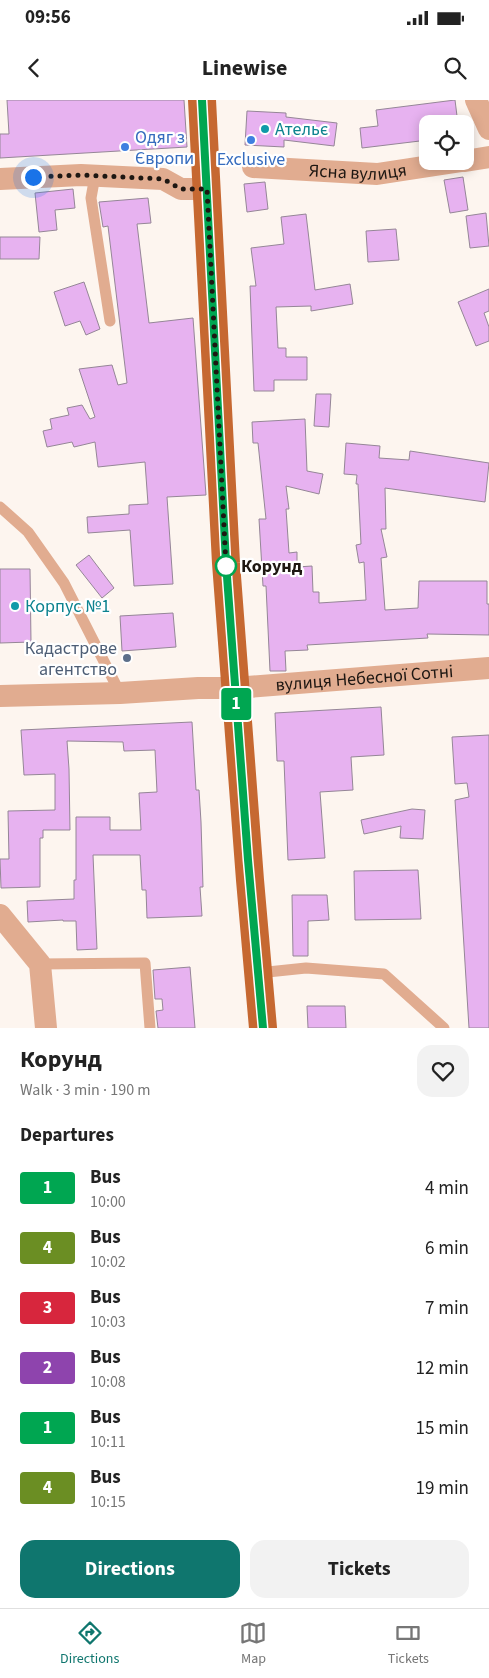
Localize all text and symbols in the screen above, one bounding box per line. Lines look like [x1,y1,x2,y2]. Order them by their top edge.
text: 09:56 [25,4,71,31]
text: Linewise [202,52,287,84]
icon: back [20,54,48,82]
icon: search [441,54,469,82]
map controls [419,115,474,170]
button: locate [419,115,474,170]
place label: Ательє [275,117,328,142]
marker: Ательє [259,123,271,135]
place label: Одяг з Європи [135,125,194,171]
marker: Exclusive [245,134,257,146]
marker: Одяг з Європи [119,141,131,153]
place label: Exclusive [217,147,285,172]
street label: Ясна вулиця [308,157,408,186]
your location [21,165,46,190]
place label: Корунд [241,554,303,579]
marker: Корунд [215,555,237,577]
place label: Корпус №1 [25,594,110,619]
marker: Корпус №1 [9,600,21,612]
place label: Кадастрове агентство [25,636,117,682]
marker: Кадастрове агентство [121,652,133,664]
street label: вулиця Небесної Сотні [275,658,454,697]
line badge: 1 [220,688,252,720]
text: 1 [231,691,241,716]
text: Корунд [20,1042,102,1077]
button: heart [417,1045,469,1097]
text: Walk · 3 min · 190 m [20,1079,151,1101]
text: Departures [20,1122,114,1149]
text: Bus [90,1164,121,1191]
text: 1 [43,1175,52,1200]
text: 4 min [425,1175,469,1202]
text: 10:00 [90,1191,126,1213]
text: Bus [90,1224,121,1251]
text: 4 [43,1235,52,1260]
text: 6 min [425,1235,469,1262]
text: 10:02 [90,1251,126,1273]
text: Bus [90,1284,121,1311]
text: 3 [43,1295,52,1320]
text: 7 min [425,1295,469,1322]
text: 10:03 [90,1311,126,1333]
text: Bus [90,1344,121,1371]
text: 2 [43,1355,52,1380]
text: 12 min [415,1355,469,1382]
text: 10:08 [90,1371,126,1393]
text: Bus [90,1404,121,1431]
text: 1 [43,1415,52,1440]
text: 15 min [415,1415,469,1442]
text: 10:11 [90,1431,126,1453]
text: Bus [90,1464,121,1491]
text: 4 [43,1475,52,1500]
text: 19 min [415,1475,469,1502]
text: 10:15 [90,1491,126,1513]
button: Directions [20,1540,240,1598]
button: Tickets [250,1540,469,1598]
tab: Directions [60,1619,119,1669]
tab: Map [239,1619,267,1669]
tab: Tickets [388,1619,429,1669]

